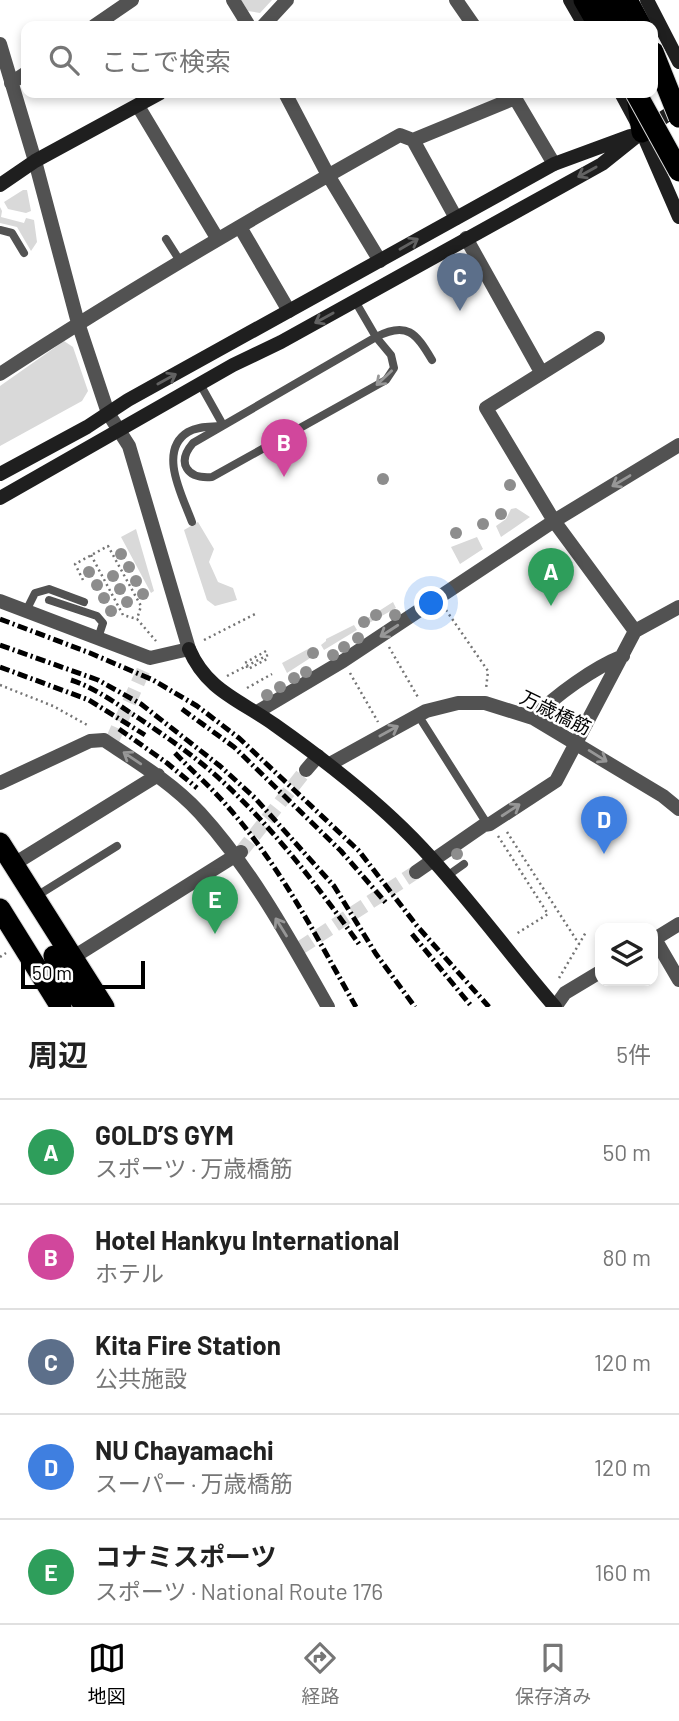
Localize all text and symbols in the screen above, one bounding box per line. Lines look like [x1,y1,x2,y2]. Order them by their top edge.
search box [21,21,658,98]
icon: search [45,41,83,79]
text: ここで検索 [101,45,231,76]
one-way arrow [577,166,598,179]
one-way arrow [398,237,418,251]
pin: C [437,253,483,311]
one-way arrow [314,312,335,325]
one-way arrow [375,369,393,386]
one-way arrow [156,372,177,385]
pin: B [261,419,307,477]
one-way arrow [611,474,631,488]
pin: A [528,548,574,606]
your location [414,586,448,620]
one-way arrow [379,624,399,638]
street label: 万歳橋筋 [517,685,595,739]
one-way arrow [378,723,399,737]
one-way arrow [588,749,608,763]
one-way arrow [123,751,142,765]
pin: D [581,796,627,854]
one-way arrow [501,803,520,817]
pin: E [192,876,238,934]
one-way arrow [273,918,288,937]
map controls [595,923,658,986]
button: layers [595,923,658,986]
scale bar [21,958,145,990]
text: 50 m [32,961,72,984]
text: 周辺 [28,1036,88,1072]
text: 5件 [616,1040,651,1068]
text: GOLD’S GYM [95,1119,234,1150]
text: A [43,1138,59,1166]
text: 50 m [603,1138,651,1166]
text: スポーツ · 万歳橋筋 [95,1154,293,1182]
text: Hotel Hankyu International [95,1224,399,1255]
text: B [44,1243,58,1271]
text: 80 m [602,1243,651,1271]
text: ホテル [95,1259,164,1287]
text: Kita Fire Station [95,1329,281,1360]
text: C [44,1348,58,1376]
text: 120 m [594,1348,651,1376]
text: 公共施設 [95,1364,187,1392]
text: NU Chayamachi [95,1434,274,1465]
text: D [44,1453,58,1481]
text: 120 m [594,1453,651,1481]
text: スーパー · 万歳橋筋 [95,1469,293,1497]
text: コナミスポーツ [95,1540,276,1571]
text: E [44,1558,58,1586]
text: 160 m [594,1558,651,1586]
text: スポーツ · National Route 176 [95,1577,383,1605]
tab: 地図 [88,1639,126,1708]
tab: 経路 [301,1639,339,1708]
tab: 保存済み [515,1639,591,1708]

